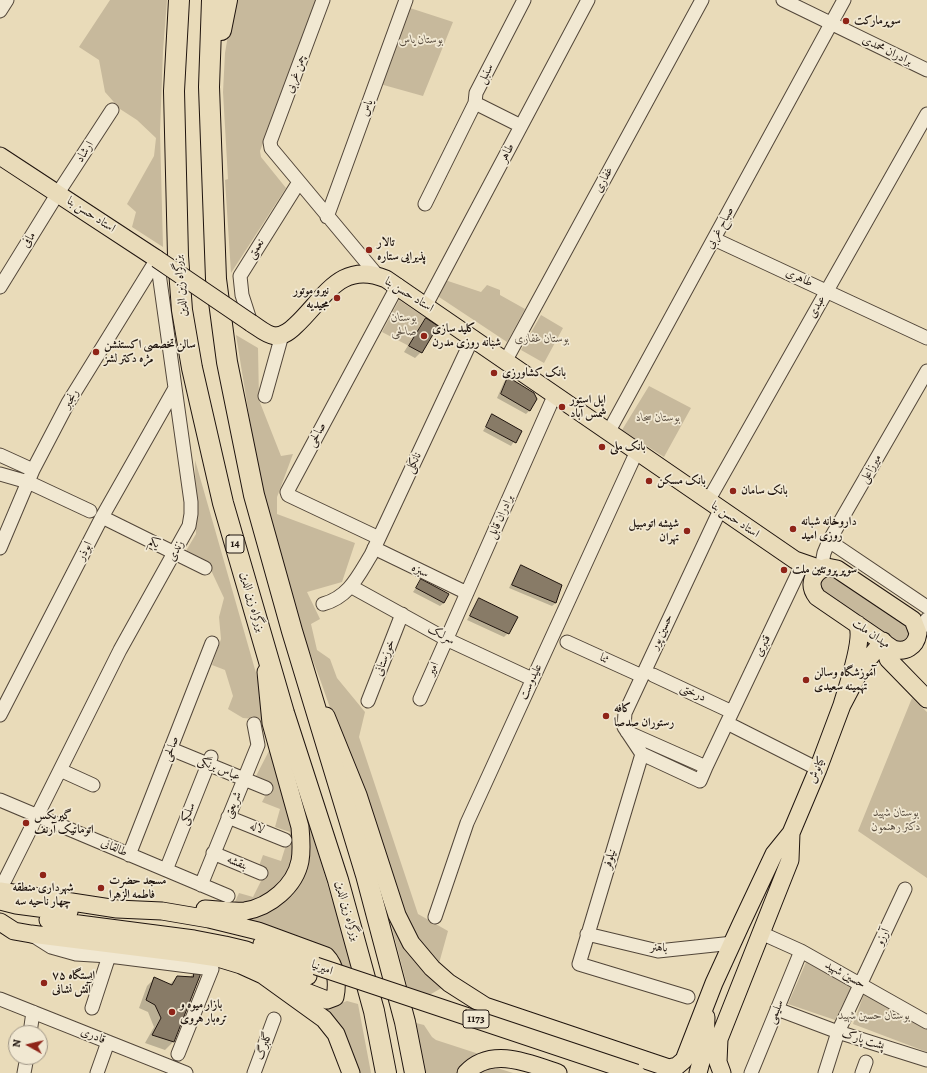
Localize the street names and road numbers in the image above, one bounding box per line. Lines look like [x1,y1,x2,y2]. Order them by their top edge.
street label: برادران محمدی [860,33,914,69]
street label: چمن غربی [282,53,310,95]
street label: سنبل [475,62,497,86]
street label: یاس [357,98,377,118]
street label: ارشاد [73,139,97,165]
street label: طاهر [496,141,518,165]
street label: غفاری [591,165,617,195]
street label: استاد حسن بنا [64,194,118,236]
street label: صباح غربی [703,205,737,251]
street label: مافی [19,229,39,251]
street label: نعمتی [244,236,268,262]
street label: بزرگراه زین الدین [171,255,191,317]
street label: طاهری [783,266,815,290]
street label: استاد حسن بنا [382,274,436,316]
street label: عبدی [805,293,829,321]
street label: رنجبر [60,387,82,411]
street label: صالحی [305,420,329,450]
street label: نانکلی [403,450,425,476]
street label: میرزاعلی [857,452,885,486]
street label: برادران قابل [485,493,517,541]
street label: استاد حسن بنا [708,499,762,541]
street label: یکم [146,534,162,552]
road number: 14 [226,535,244,553]
street label: زندی [165,538,187,564]
street label: ابوذر [74,539,96,563]
street label: سبزه [409,561,431,581]
street label: بزرگراه زین الدین [237,570,267,634]
street label: حسین پور [648,612,676,652]
street label: میدان ملت [849,616,893,652]
street label: سرلک [425,622,457,648]
street label: قنبری [752,633,774,659]
street label: خوزستانی [371,638,399,678]
street label: ثنا [597,651,611,667]
street label: امیر [424,660,442,678]
street label: علیدوست [516,662,546,702]
street label: درختی [678,681,708,705]
street label: صالحی [160,734,182,764]
street label: عباس برنگی [195,754,243,784]
street label: کیانوش [805,754,829,786]
street label: شریعتی [221,789,245,821]
street label: سلکی [177,801,199,827]
street label: لاله [248,819,266,837]
street label: طالقانی [98,836,130,860]
street label: نیلوفر [600,847,620,871]
street label: بنقشه [225,852,249,874]
street label: بزرگراه زین الدین [332,879,362,943]
street label: آرزو [873,926,893,948]
street label: باهنر [650,940,668,956]
street label: امیرنیا [309,957,335,979]
street label: حسین شهید [822,958,868,992]
street label: سلیمی [765,998,787,1026]
road number: 1173 [463,1010,489,1028]
street label: قادری [78,1025,108,1047]
street label: پشت پارک [840,1026,886,1054]
street label: گلبرگ [252,1030,276,1062]

